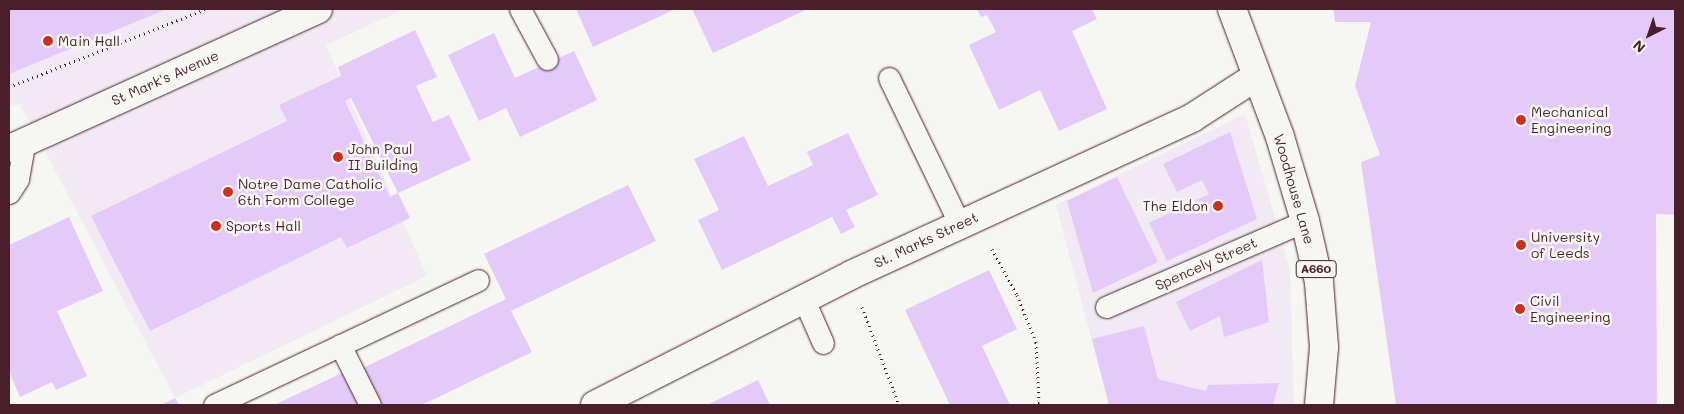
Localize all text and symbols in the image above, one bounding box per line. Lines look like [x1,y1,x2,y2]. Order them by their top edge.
north arrow [1624,10,1674,60]
place label: Main Hall [58,33,120,49]
marker: Main Hall [42,35,54,47]
text: N [1629,36,1649,57]
street label: St Mark's Avenue [109,47,221,109]
place label: Mechanical Engineering [1531,104,1611,136]
marker: Mechanical Engineering [1515,114,1527,126]
street label: Woodhouse Lane [1270,132,1318,246]
place label: John Paul II Building [348,141,418,174]
marker: John Paul II Building [332,151,344,163]
place label: Notre Dame Catholic 6th Form College [238,176,383,208]
marker: Notre Dame Catholic 6th Form College [222,186,234,198]
place label: The Eldon [1143,198,1208,214]
marker: The Eldon [1212,200,1224,212]
street label: St. Marks Street [871,209,981,271]
place label: Sports Hall [226,218,301,234]
marker: Sports Hall [210,220,222,232]
place label: University of Leeds [1531,229,1600,262]
street label: Spencely Street [1152,234,1260,294]
marker: University of Leeds [1515,239,1527,251]
road number: A660 [1295,260,1337,278]
place label: Civil Engineering [1530,293,1610,326]
marker: Civil Engineering [1514,303,1526,315]

